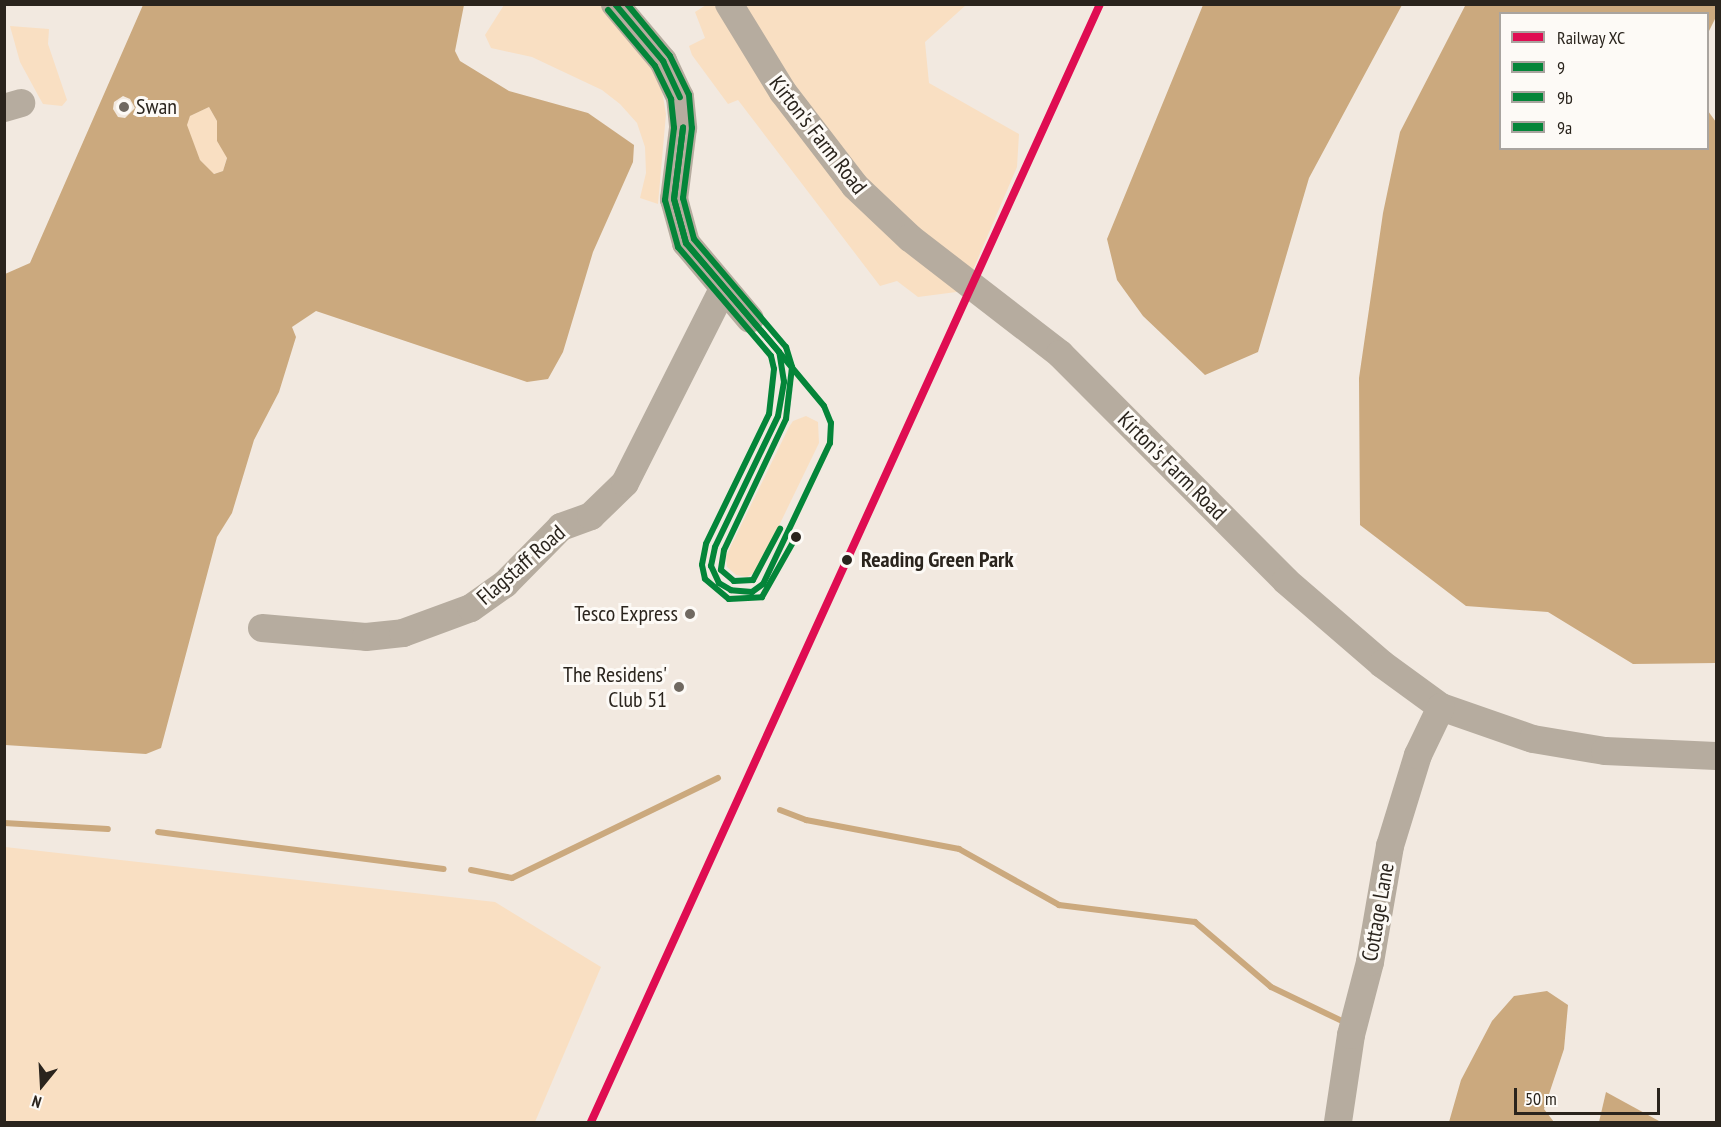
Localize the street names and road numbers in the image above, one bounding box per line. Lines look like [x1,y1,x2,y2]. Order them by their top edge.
street label: Kirton's Farm Road [764,71,872,199]
street label: Kirton's Farm Road [1112,406,1232,526]
street label: Flagstaff Road [471,520,571,610]
street label: Cottage Lane [1356,861,1400,963]

